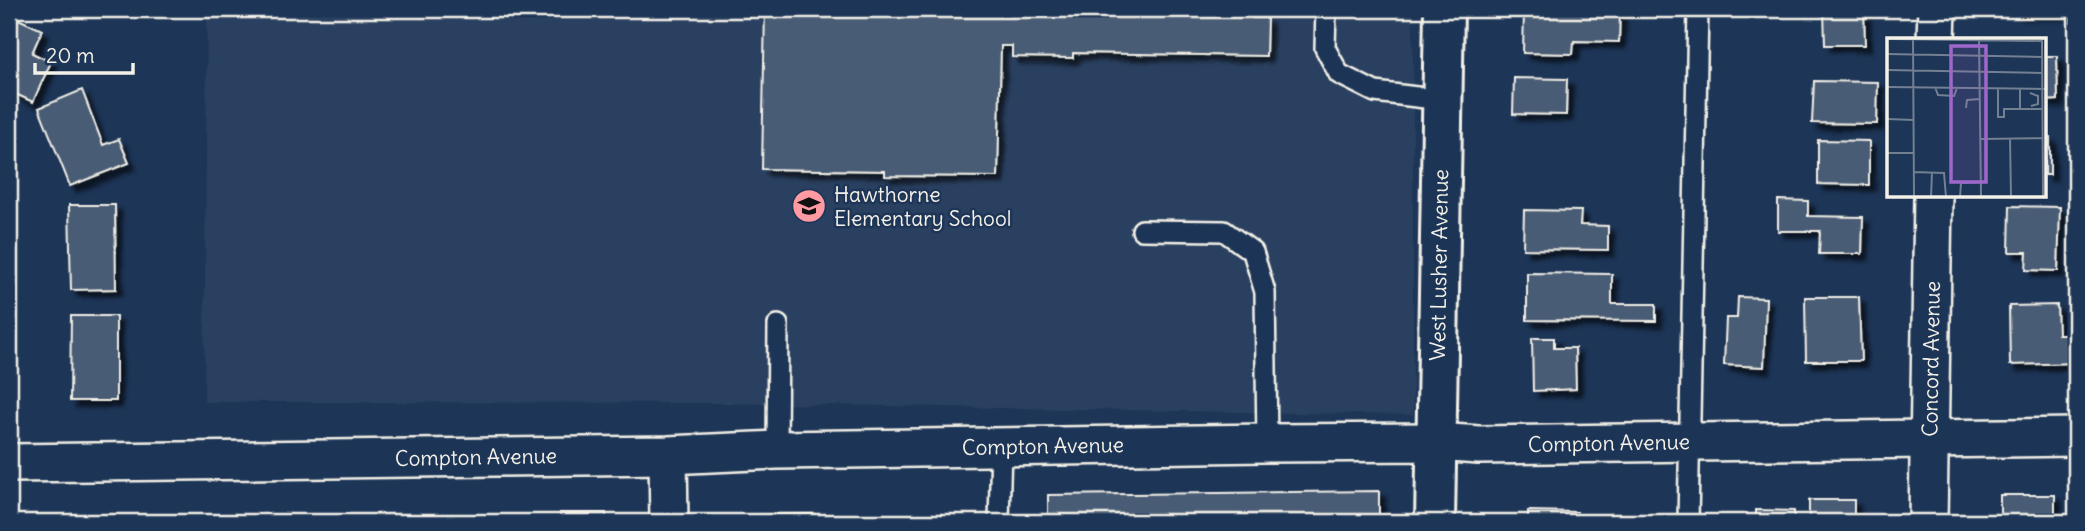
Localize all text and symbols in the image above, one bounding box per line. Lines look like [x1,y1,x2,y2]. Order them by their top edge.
scale bar [35,32,133,76]
inset map [1887,38,2046,198]
text: 20 m [46,42,95,69]
street label: West Lusher Avenue [1424,169,1454,361]
place label: Hawthorne Elementary School [834,181,1011,232]
school or university icon: Hawthorne Elementary School [790,187,828,225]
street label: Concord Avenue [1916,281,1946,437]
street label: Compton Avenue [1528,428,1690,458]
street label: Compton Avenue [962,431,1124,461]
street label: Compton Avenue [395,442,557,472]

